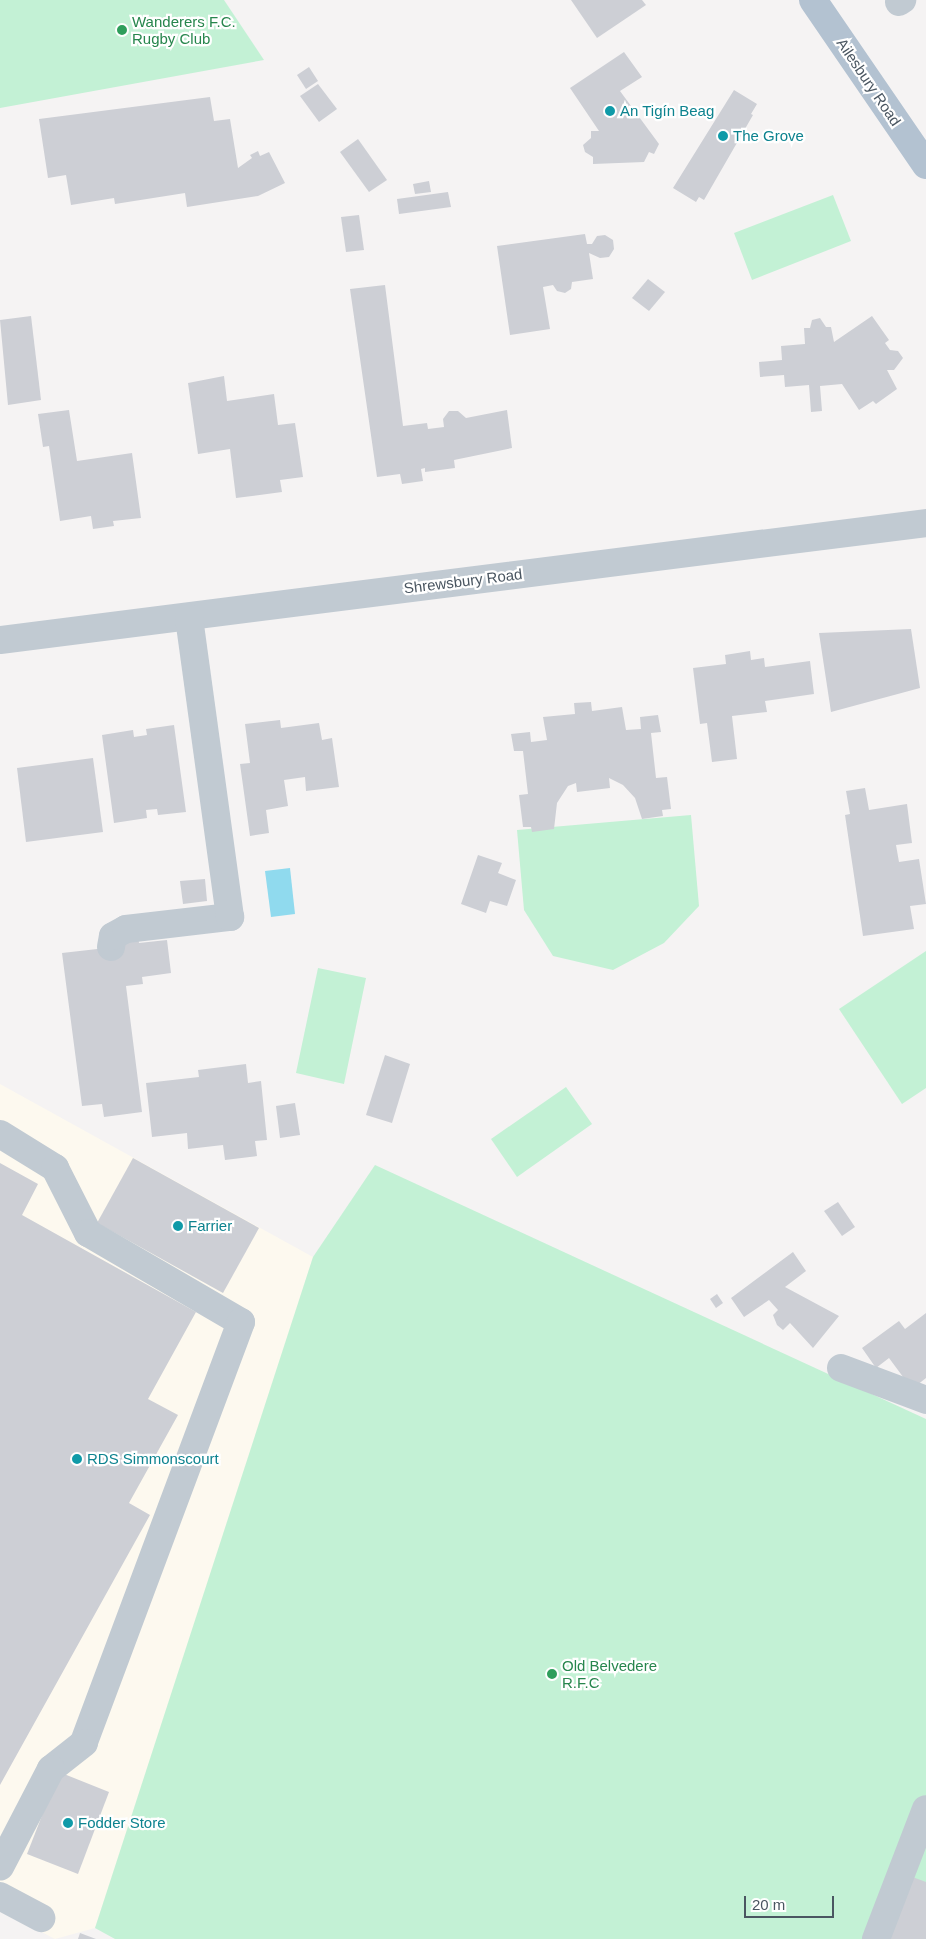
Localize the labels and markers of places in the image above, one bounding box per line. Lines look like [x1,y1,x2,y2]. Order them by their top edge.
place label: Wanderers F.C. Rugby Club [132,12,236,47]
marker: Wanderers F.C. Rugby Club [116,24,128,36]
place label: An Tigín Beag [620,102,715,120]
marker: An Tigín Beag [604,105,616,117]
place label: The Grove [733,127,804,145]
marker: The Grove [717,130,729,142]
place label: Farrier [188,1217,232,1235]
marker: Farrier [172,1220,184,1232]
place label: RDS Simmonscourt [87,1450,219,1468]
marker: RDS Simmonscourt [71,1453,83,1465]
place label: Old Belvedere R.F.C [562,1656,657,1691]
marker: Old Belvedere R.F.C [546,1668,558,1680]
place label: Fodder Store [78,1814,166,1832]
marker: Fodder Store [62,1817,74,1829]

